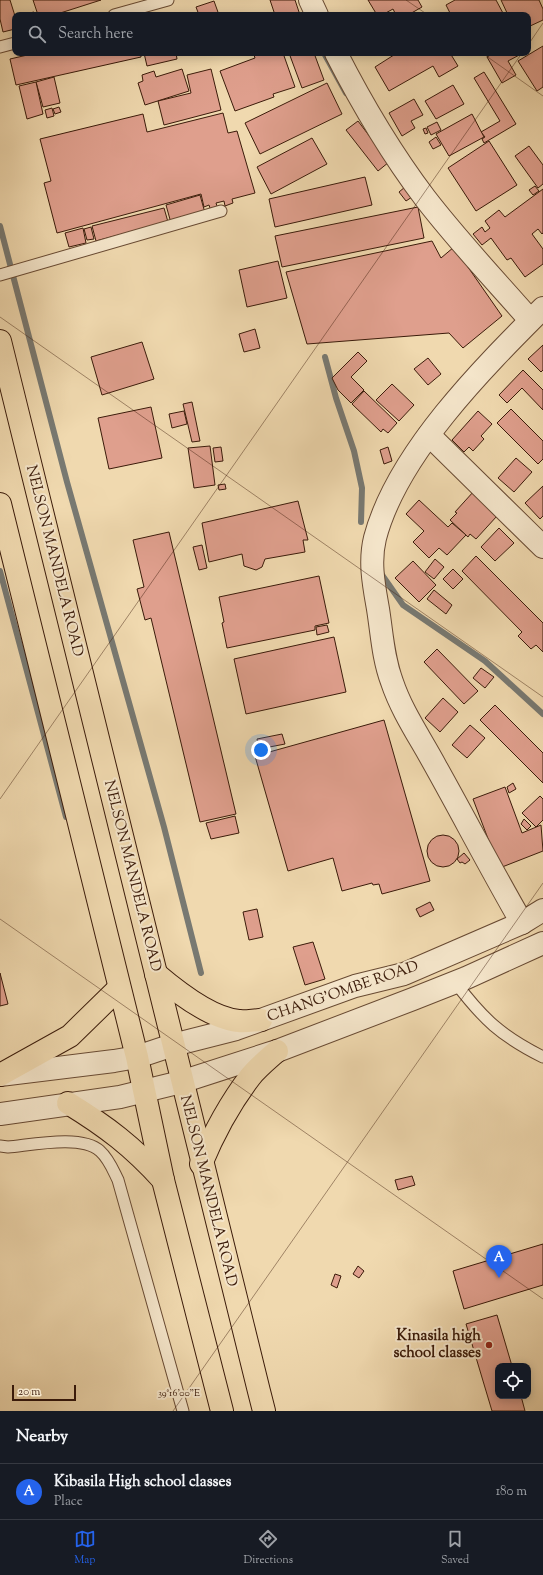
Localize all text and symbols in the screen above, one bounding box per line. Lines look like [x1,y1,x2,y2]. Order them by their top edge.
search box [12,12,531,56]
icon: search [26,23,48,45]
text: Search here [58,24,133,45]
street label: NELSON MANDELA ROAD [20,463,88,659]
your location [251,740,271,760]
street label: NELSON MANDELA ROAD [98,778,166,974]
street label: CHANG'OMBE ROAD [264,956,422,1028]
street label: NELSON MANDELA ROAD [174,1093,242,1289]
pin: A [486,1245,512,1278]
place label: Kinasila high school classes [394,1326,481,1364]
marker: Kinasila high school classes [484,1340,494,1350]
map controls [495,1363,531,1399]
button: locate [495,1363,531,1399]
scale bar [12,1383,76,1402]
text: 20 m [18,1384,40,1400]
text: 39°16'00"E [158,1386,200,1401]
text: Nearby [16,1425,68,1449]
text: Kibasila High school classes [54,1472,231,1493]
text: A [24,1483,34,1501]
text: 180 m [496,1483,527,1501]
text: Place [54,1493,83,1511]
tab: Map [74,1528,96,1568]
tab: Directions [244,1528,293,1568]
tab: Saved [441,1528,469,1568]

